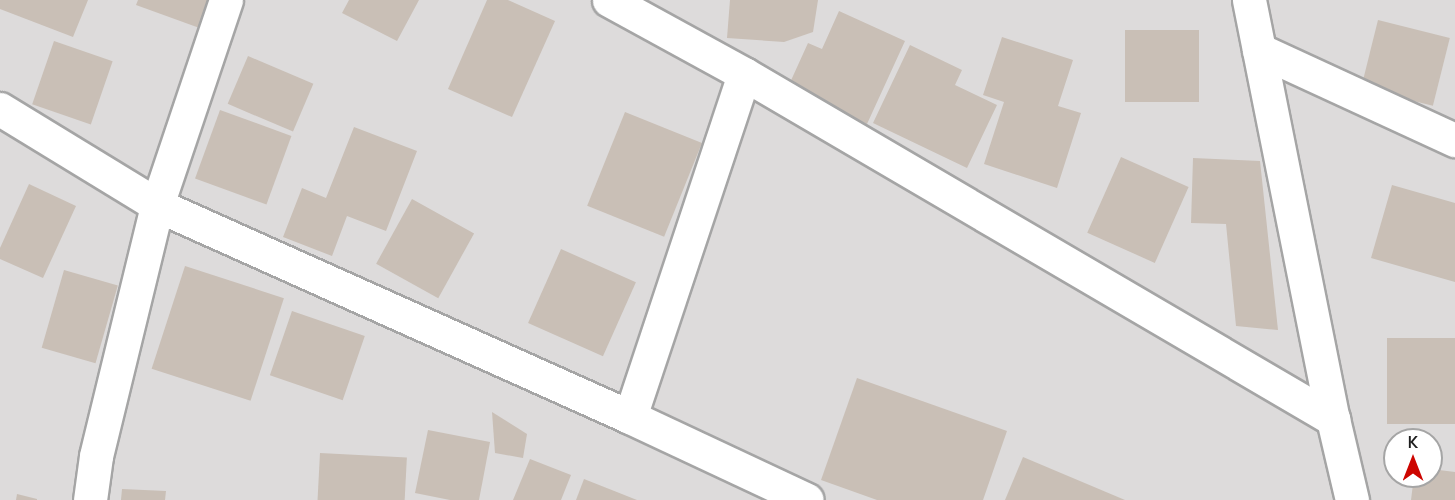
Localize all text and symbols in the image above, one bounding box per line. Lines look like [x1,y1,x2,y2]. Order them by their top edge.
north arrow [1383,428,1443,488]
text: K [1408,431,1418,453]

